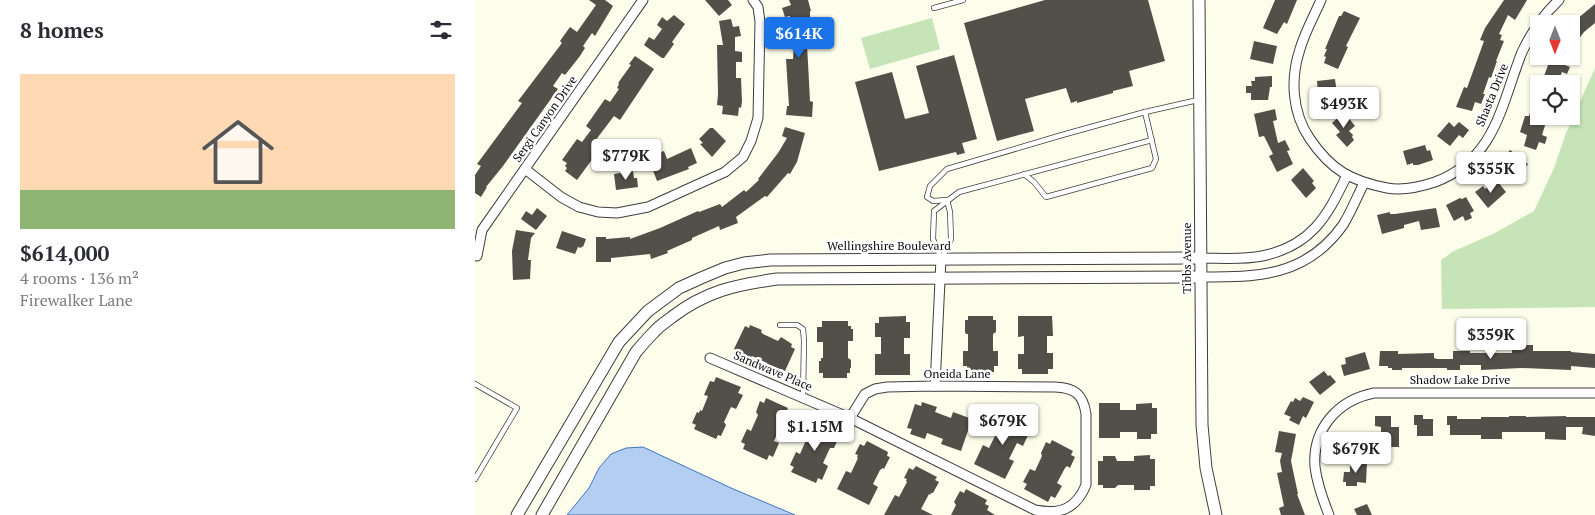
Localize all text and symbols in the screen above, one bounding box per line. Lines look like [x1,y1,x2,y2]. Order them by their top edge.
north arrow [1530,15,1580,65]
map controls [1530,15,1580,125]
text: 8 homes [20,16,104,44]
icon: filters [427,16,455,44]
pin: $614K [764,17,834,59]
text: $614K [775,22,823,44]
street label: Shasta Drive [1472,61,1511,129]
street label: Sergi Canyon Drive [509,73,580,165]
button: locate [1530,75,1580,125]
pin: $493K [1309,86,1379,129]
text: $493K [1320,92,1368,114]
icon: home [193,107,283,197]
pin: $779K [591,138,661,181]
text: $779K [602,144,650,166]
pin: $355K [1456,152,1526,194]
text: $355K [1467,157,1515,179]
street label: Tibbs Avenue [1179,222,1194,294]
street label: Wellingshire Boulevard [827,238,951,253]
text: $614,000 [20,239,109,267]
text: 4 rooms · 136 m² [20,267,139,289]
text: Firewalker Lane [20,289,133,311]
pin: $359K [1456,318,1526,360]
text: $359K [1467,323,1515,345]
street label: Sandwave Place [732,347,815,394]
street label: Oneida Lane [923,366,991,381]
street label: Shadow Lake Drive [1410,372,1510,387]
pin: $679K [968,404,1038,446]
text: $679K [979,409,1027,431]
pin: $1.15M [774,410,856,452]
text: $1.15M [787,415,843,437]
pin: $679K [1321,432,1391,474]
text: $679K [1332,437,1380,459]

